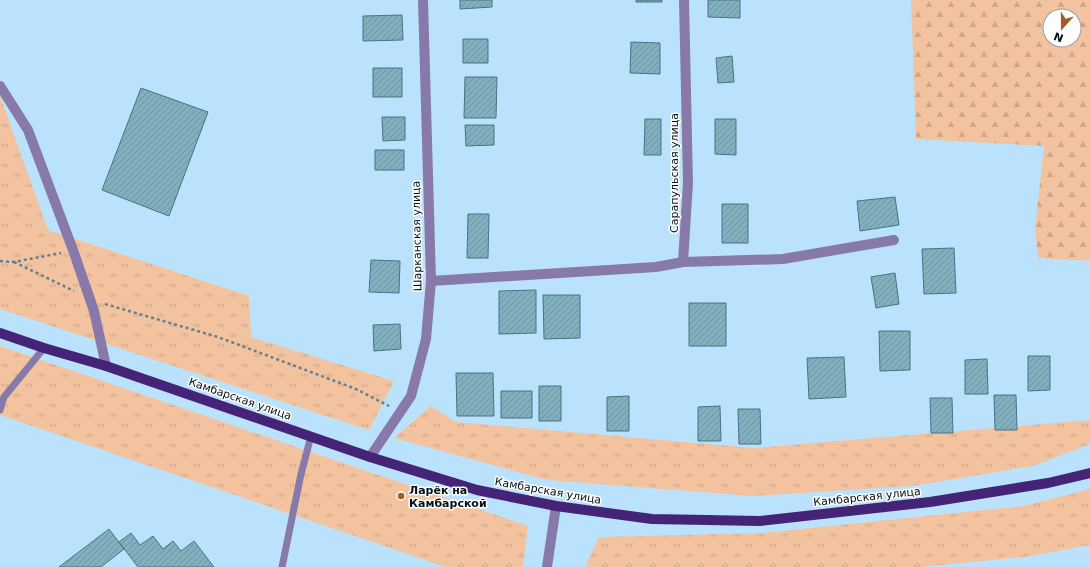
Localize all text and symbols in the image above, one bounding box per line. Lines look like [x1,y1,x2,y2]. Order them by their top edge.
north arrow [1042,8,1082,48]
text: N [1052,29,1065,45]
street label: Сарапульская улица [668,113,681,233]
street label: Шарканская улица [410,181,424,291]
street label: Камбарская улица [187,375,293,423]
street label: Камбарская улица [494,475,602,507]
place label: Ларёк на Камбарской [409,484,487,510]
street label: Камбарская улица [813,485,921,509]
marker: Ларёк на Камбарской [396,491,406,501]

